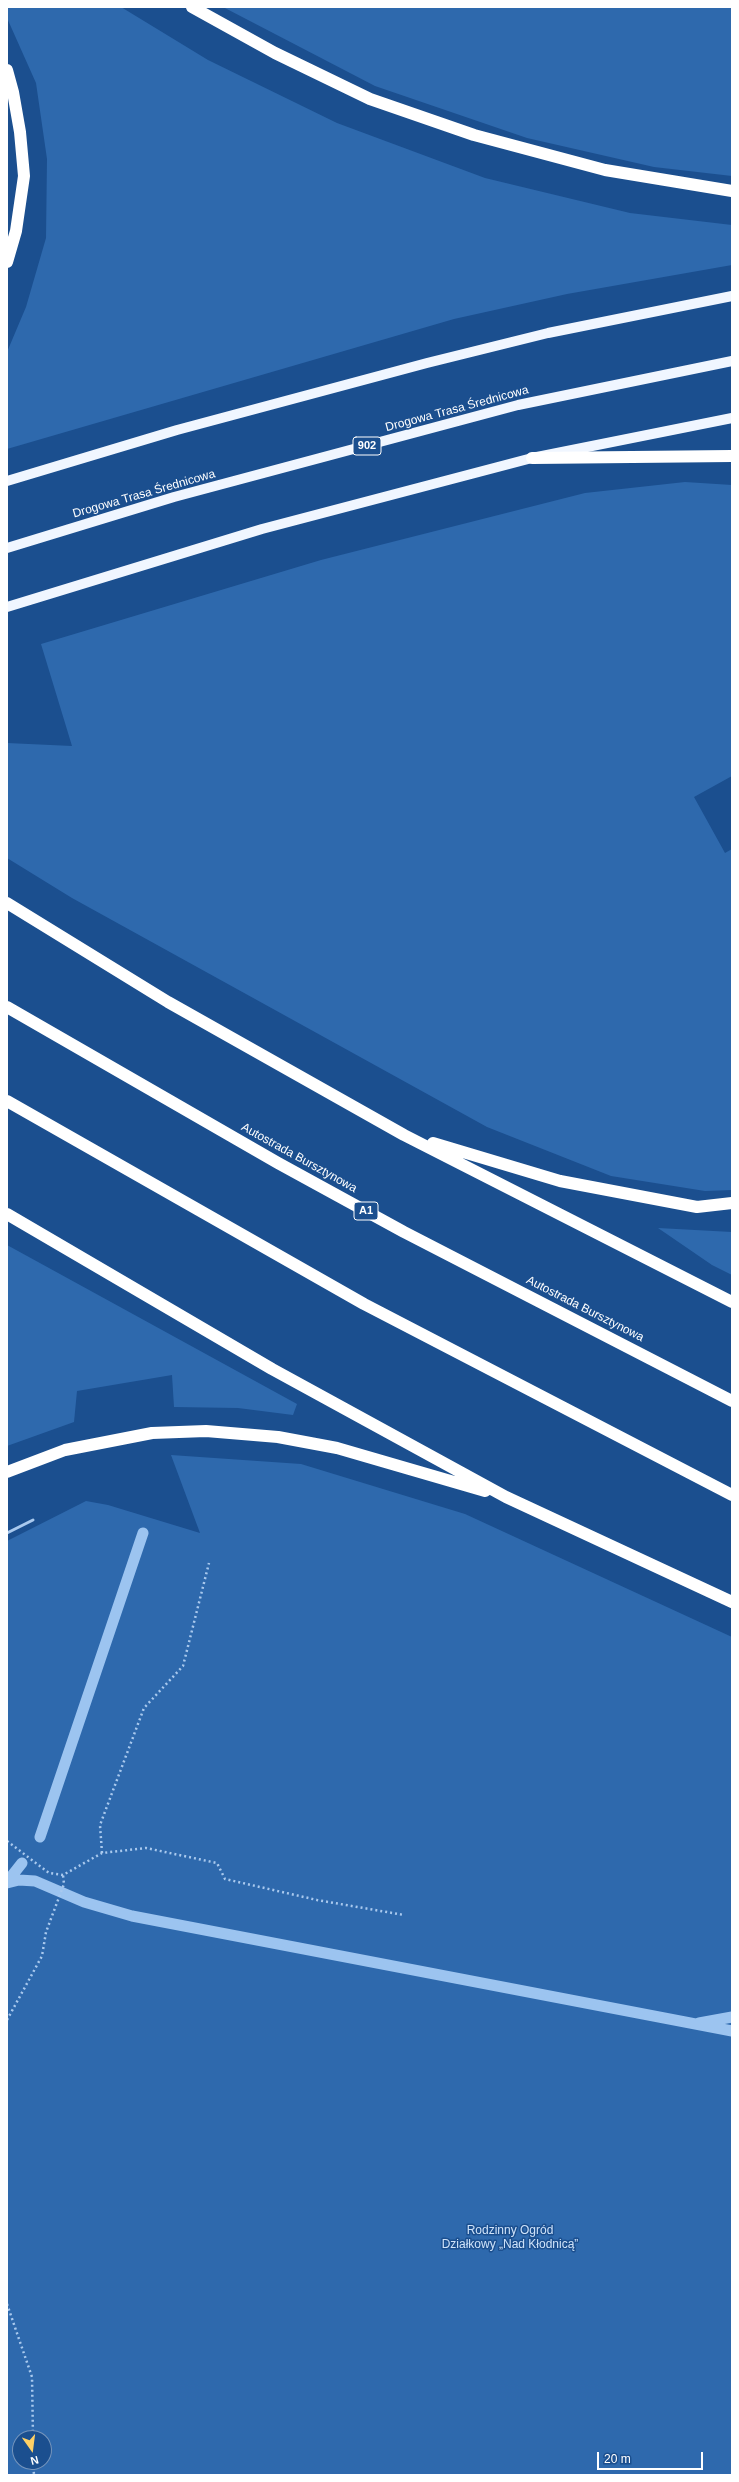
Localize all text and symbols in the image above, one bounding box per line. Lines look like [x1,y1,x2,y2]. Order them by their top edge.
street label: Drogowa Trasa Średnicowa [384,383,530,435]
road number: 902 [353,437,381,455]
street label: Drogowa Trasa Średnicowa [71,467,217,521]
street label: Autostrada Bursztynowa [239,1120,359,1196]
road number: A1 [354,1202,378,1220]
street label: Autostrada Bursztynowa [524,1273,646,1345]
park label: Rodzinny Ogród Działkowy „Nad Kłodnicą” [442,2224,578,2252]
north arrow [12,2430,52,2470]
scale bar [599,2444,705,2470]
text: 20 m [604,2452,631,2466]
text: N [29,2454,40,2467]

